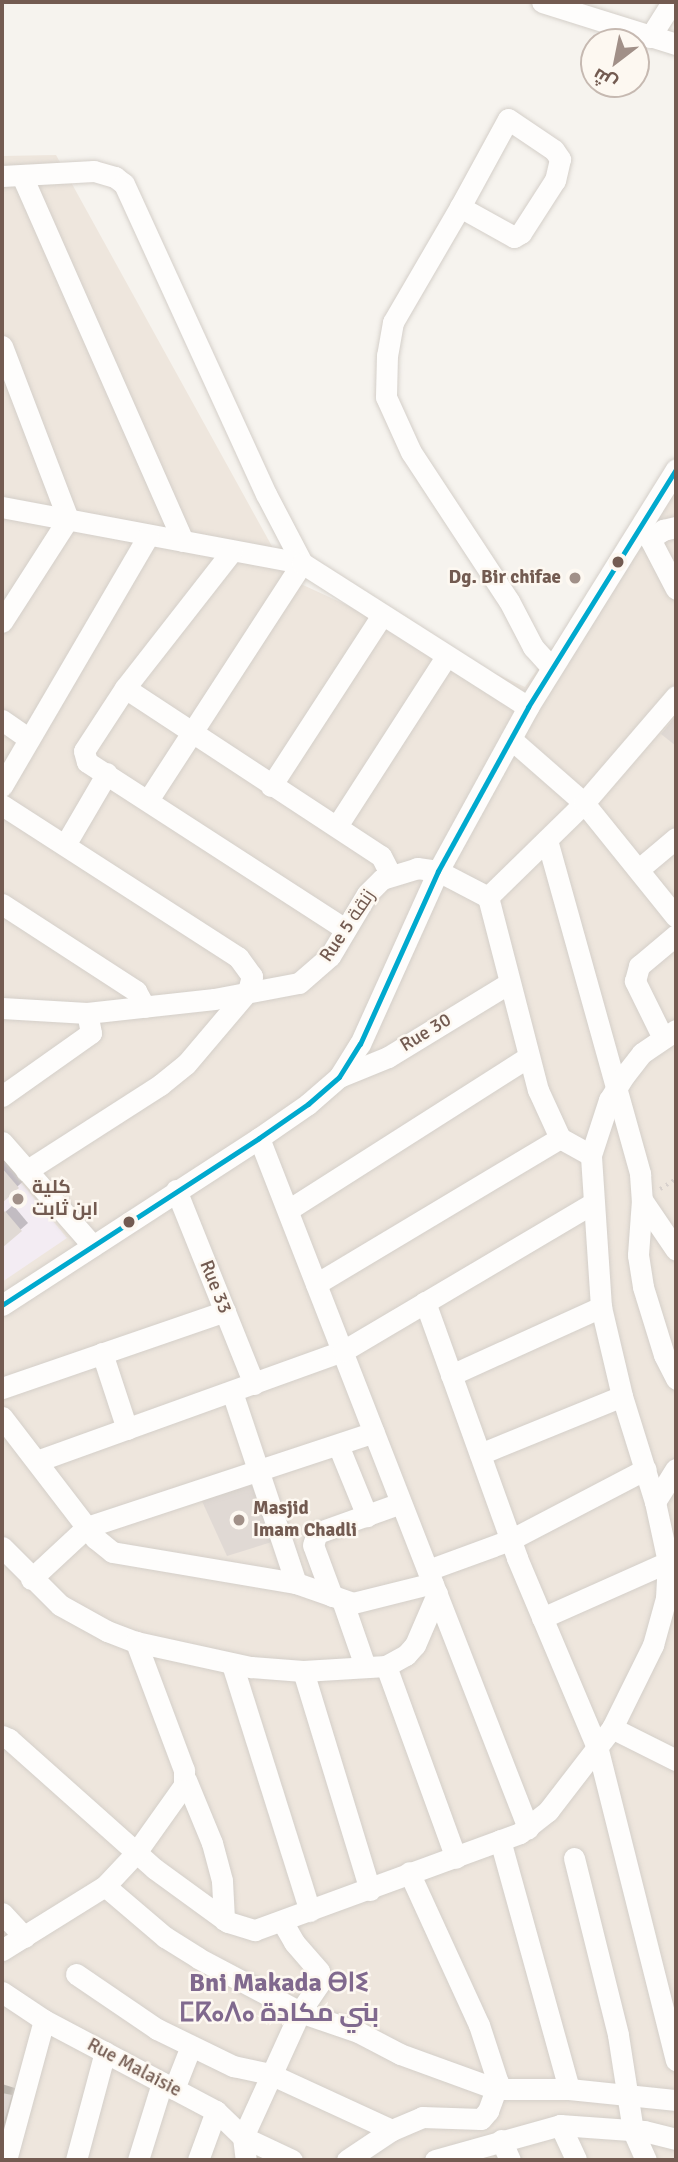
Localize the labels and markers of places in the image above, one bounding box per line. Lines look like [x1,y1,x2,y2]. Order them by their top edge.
unlabelled marker [611,555,625,569]
place label: Dg. Bir chifae [449,567,561,589]
marker: Dg. Bir chifae [567,570,583,586]
place label: كلية ابن ثابت [32,1177,98,1221]
marker: كلية ابن ثابت [10,1191,26,1207]
unlabelled marker [122,1215,136,1229]
place label: Masjid Imam Chadli [253,1498,357,1542]
marker: Masjid Imam Chadli [231,1512,247,1528]

